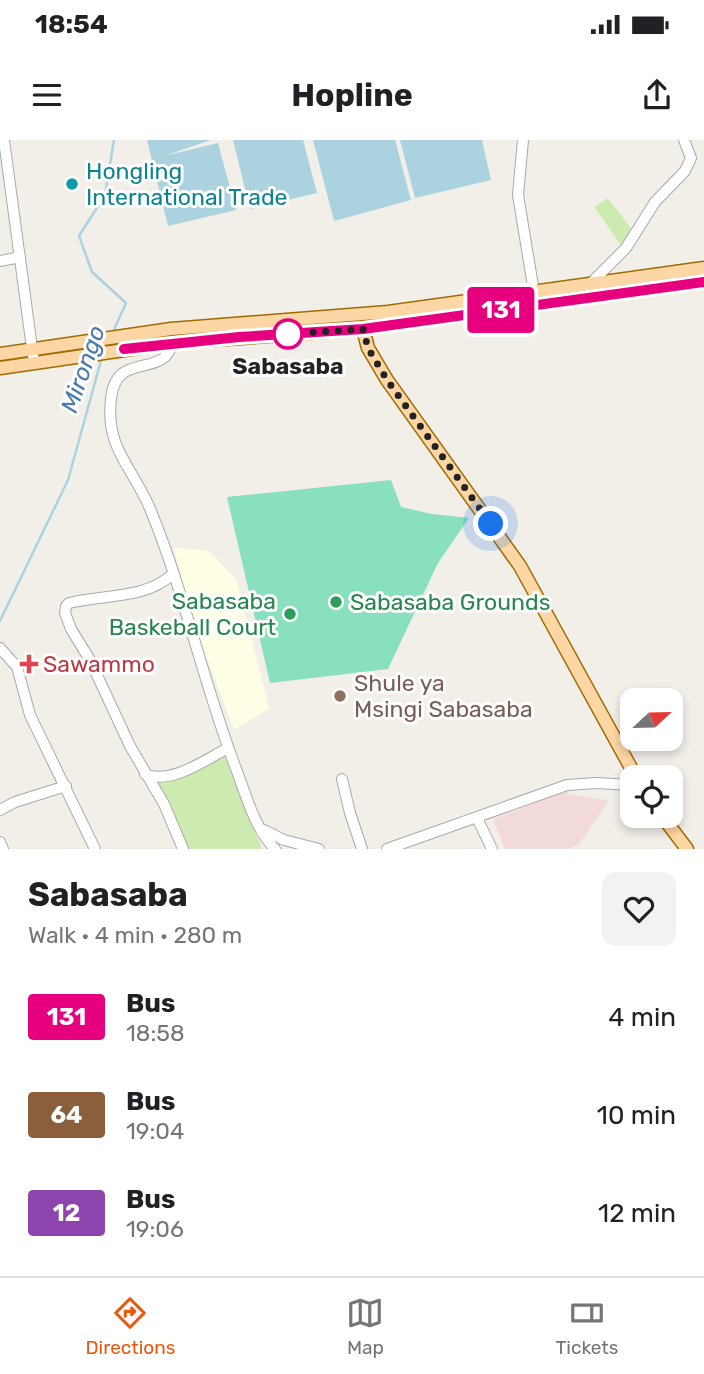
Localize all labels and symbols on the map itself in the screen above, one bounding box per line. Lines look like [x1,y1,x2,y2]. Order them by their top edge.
place label: Hongling International Trade [86,157,288,211]
marker: Hongling International Trade [64,176,80,192]
line badge: 131 [461,287,541,333]
marker: Sabasaba [273,319,303,349]
water label: Mirongo [55,322,111,416]
place label: Sabasaba [232,352,344,380]
your location [473,506,508,541]
place label: Sabasaba Baskeball Court [109,587,276,641]
place label: Sabasaba Grounds [350,588,550,616]
marker: Sabasaba Grounds [328,594,344,610]
marker: Sabasaba Baskeball Court [282,606,298,622]
place label: Sawammo [43,650,155,678]
marker: Sawammo [21,656,37,672]
place label: Shule ya Msingi Sabasaba [354,669,533,723]
marker: Shule ya Msingi Sabasaba [332,688,348,704]
north arrow [620,688,682,751]

